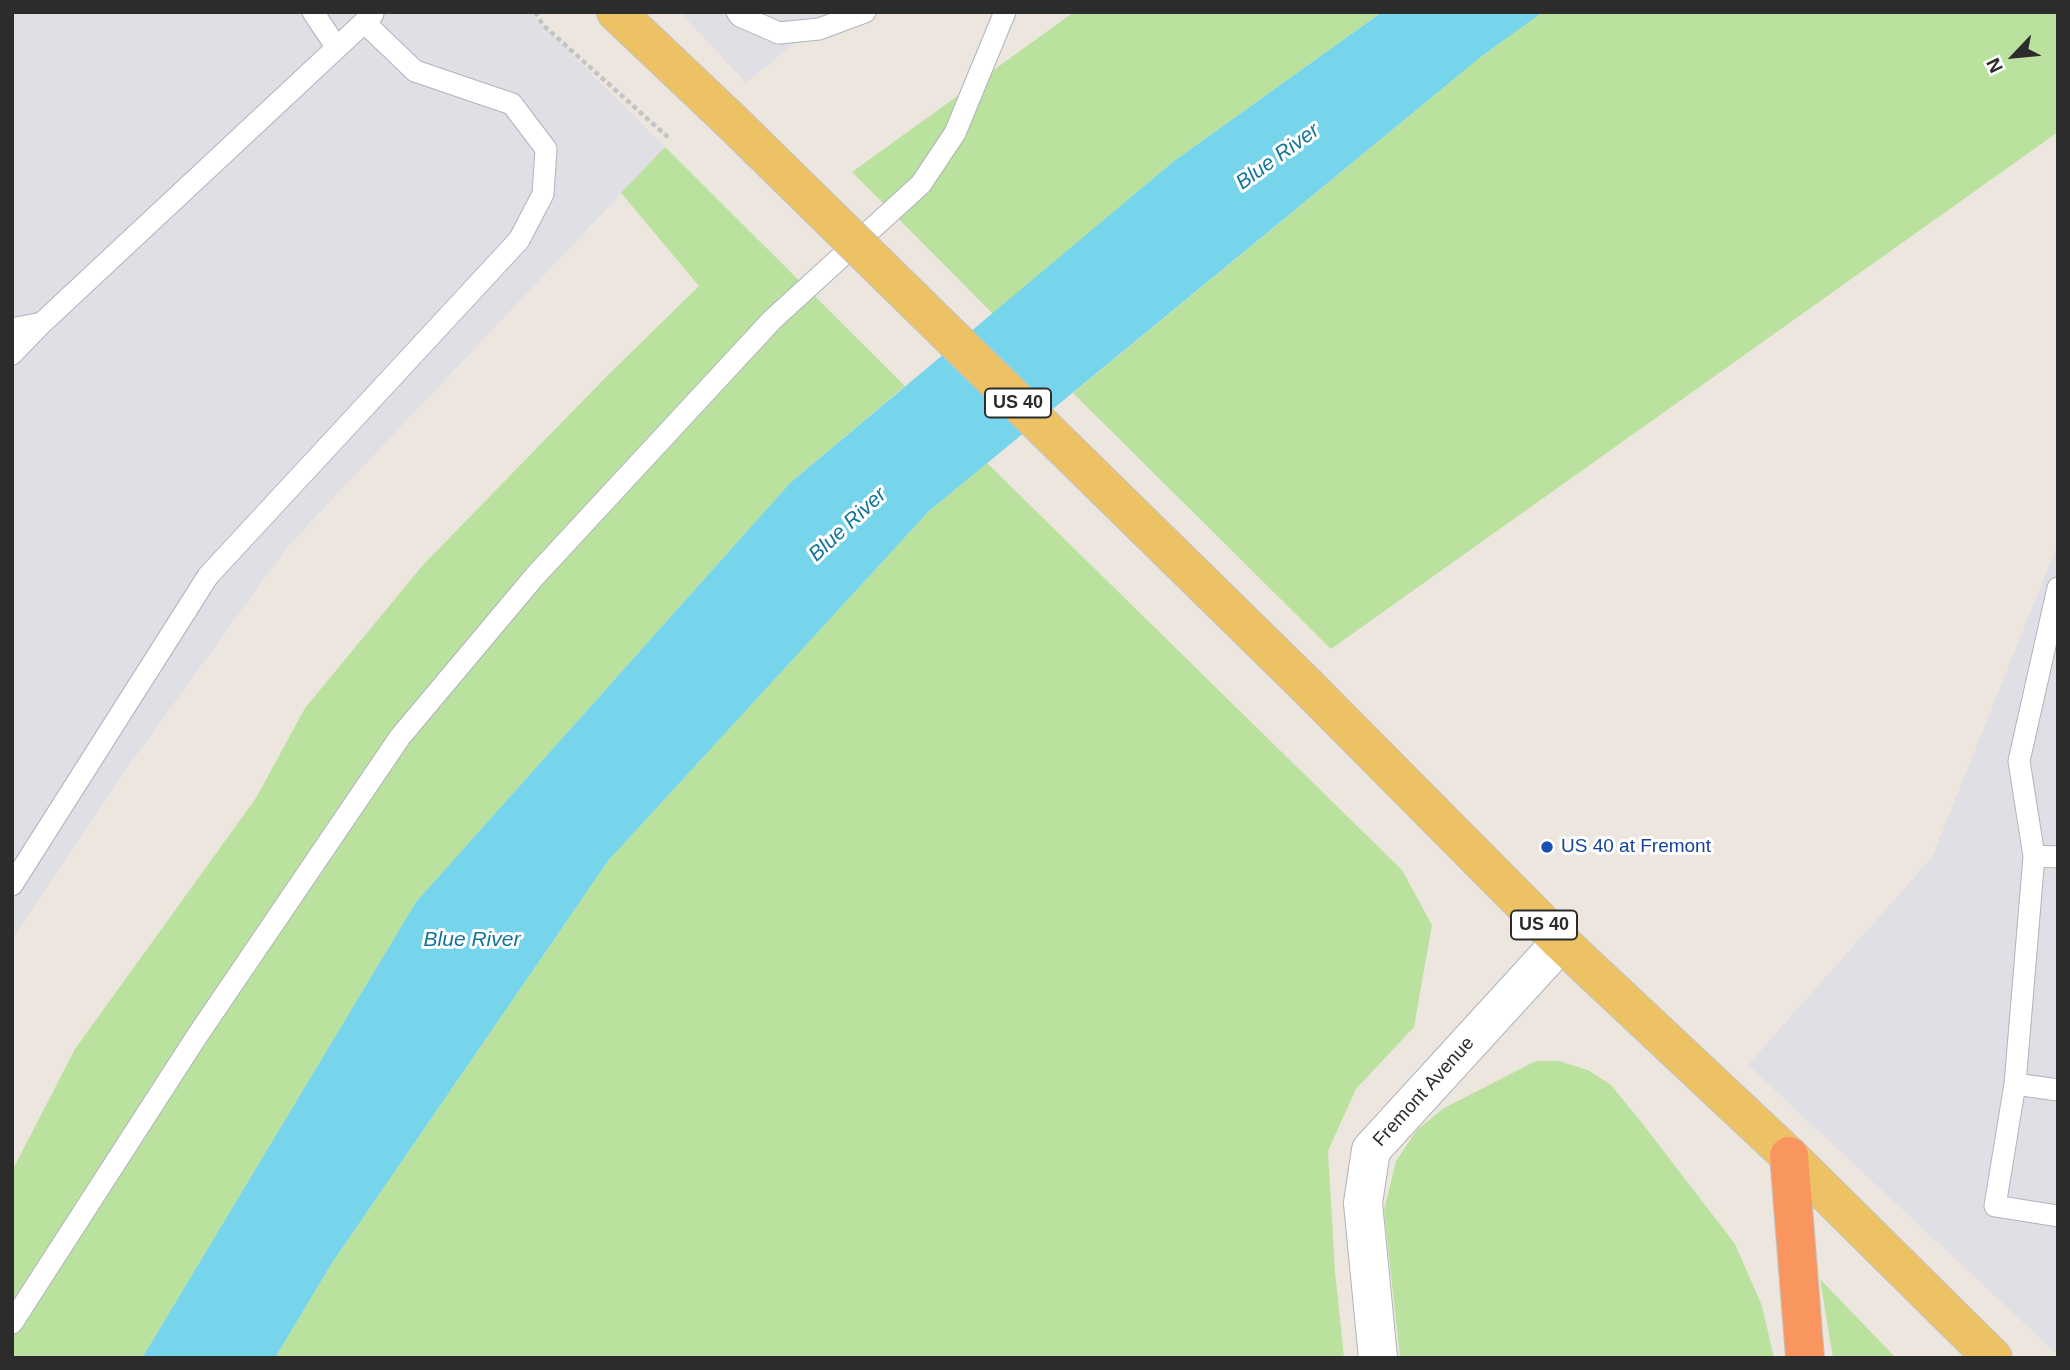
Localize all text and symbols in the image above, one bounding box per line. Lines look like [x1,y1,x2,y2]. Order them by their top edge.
north arrow [1979,21,2049,91]
text: N [1982,55,2007,76]
water label: Blue River [1231,118,1325,196]
road number: US 40 [985,388,1051,418]
water label: Blue River [804,483,892,567]
place label: US 40 at Fremont [1561,836,1711,858]
marker: US 40 at Fremont [1539,839,1555,855]
road number: US 40 [1511,910,1577,940]
water label: Blue River [424,927,520,953]
street label: Fremont Avenue [1369,1032,1479,1152]

